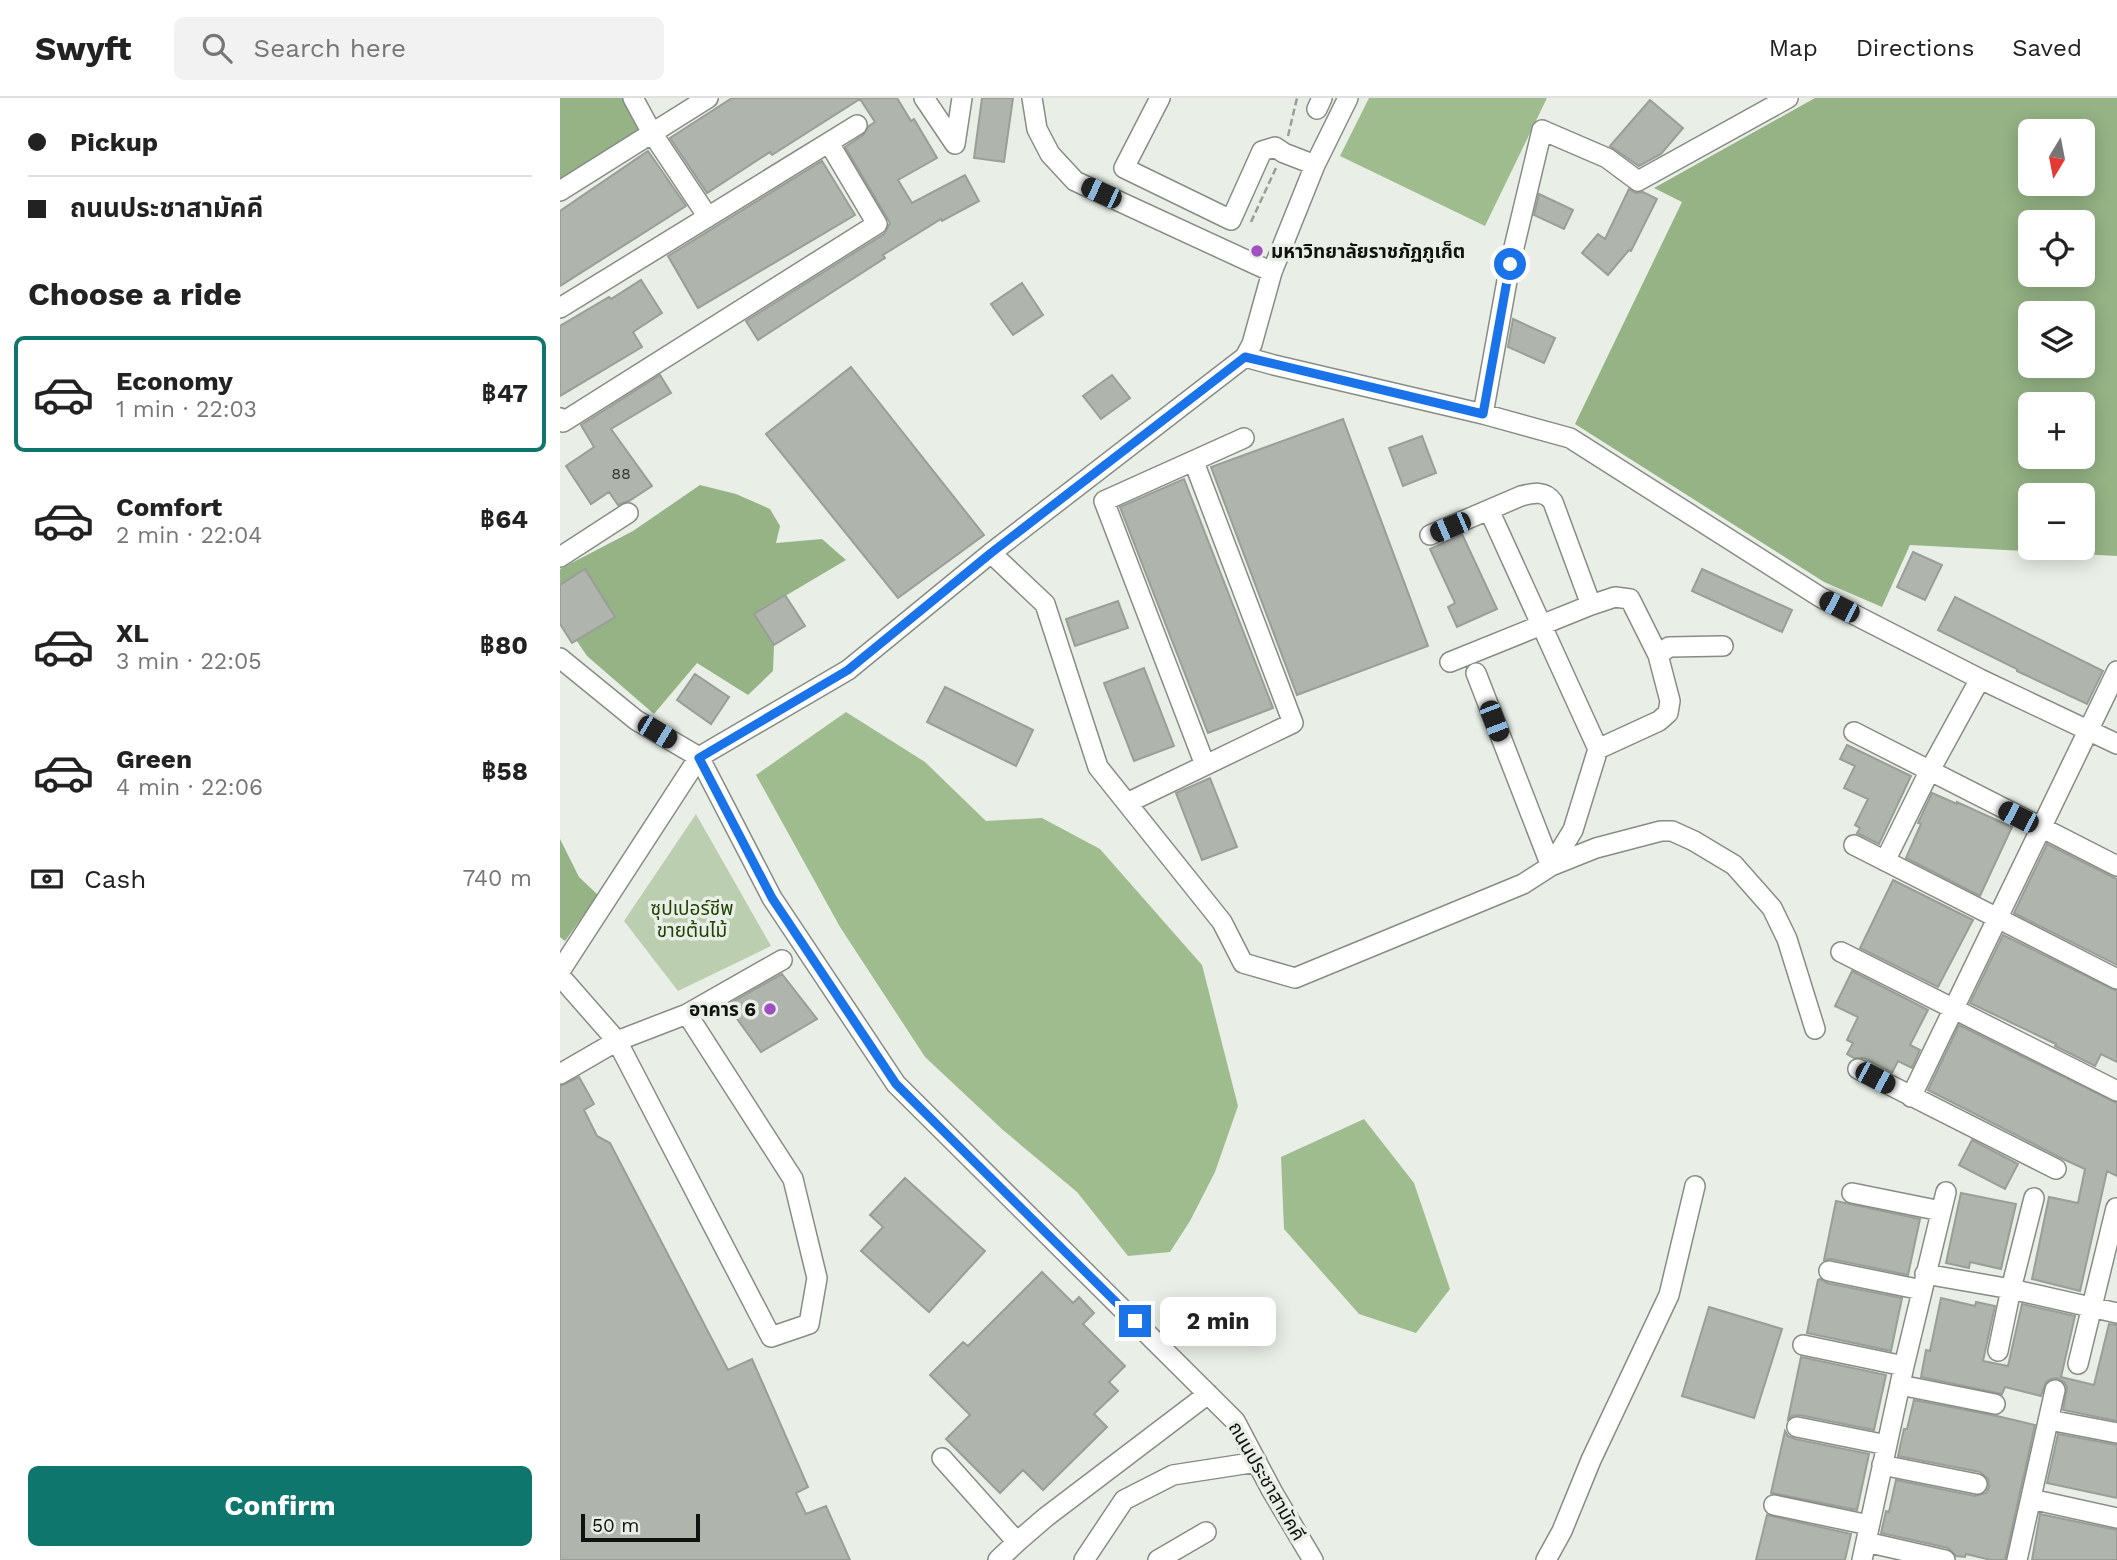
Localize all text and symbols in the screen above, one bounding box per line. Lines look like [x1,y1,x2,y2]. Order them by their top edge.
search box [174,17,664,80]
text: Swyft [35,29,132,68]
icon: search [198,29,236,67]
text: Search here [254,33,406,63]
text: Map [1769,34,1818,62]
text: Directions [1856,34,1974,62]
text: Saved [2012,34,2082,62]
north arrow [2018,119,2095,196]
map controls [2018,119,2095,560]
text: Pickup [70,127,158,157]
car [1078,175,1125,211]
text: ถนนประชาสามัคคี [70,193,263,223]
button: locate [2018,210,2095,287]
place label: มหาวิทยาลัยราชภัฏภูเก็ต [1271,240,1465,263]
marker: มหาวิทยาลัยราชภัฏภูเก็ต [1249,243,1265,259]
route start [1494,248,1526,280]
text: Choose a ride [28,275,242,313]
button: layers [2018,301,2095,378]
icon: car [32,363,95,426]
text: Economy [116,366,233,396]
text: ฿47 [482,378,528,408]
button: + [2018,392,2095,469]
text: 1 min · 22:03 [116,396,257,423]
house number: 88 [611,464,631,483]
button: − [2018,483,2095,560]
icon: car [32,489,95,552]
text: Comfort [116,492,222,522]
text: ฿64 [480,504,528,534]
car [1427,509,1474,545]
text: 2 min · 22:04 [116,522,262,549]
car [1816,588,1863,626]
icon: car [32,615,95,678]
text: XL [116,618,149,648]
text: ฿80 [480,630,528,660]
text: 3 min · 22:05 [116,648,262,675]
car [1477,698,1512,744]
car [634,712,681,752]
icon: car [32,741,95,804]
text: Green [116,744,192,774]
text: ฿58 [481,756,528,786]
text: 4 min · 22:06 [116,774,263,801]
car [1995,798,2042,836]
icon: cash [28,860,66,898]
text: Cash [84,864,146,894]
text: 740 m [463,865,532,892]
park label: ซุปเปอร์ชีพ ขายต้นไม้ [651,897,733,942]
place label: อาคาร 6 [689,998,756,1021]
marker: อาคาร 6 [762,1001,778,1017]
car [1852,1059,1899,1097]
callout: 2 min [1160,1296,1275,1346]
route end [1119,1305,1151,1337]
text: 2 min [1187,1308,1249,1335]
street label: ถนนประชาสามัคคี [1224,1417,1310,1545]
button: Confirm [28,1466,532,1546]
scale bar [581,1511,700,1543]
text: 50 m [592,1514,639,1537]

